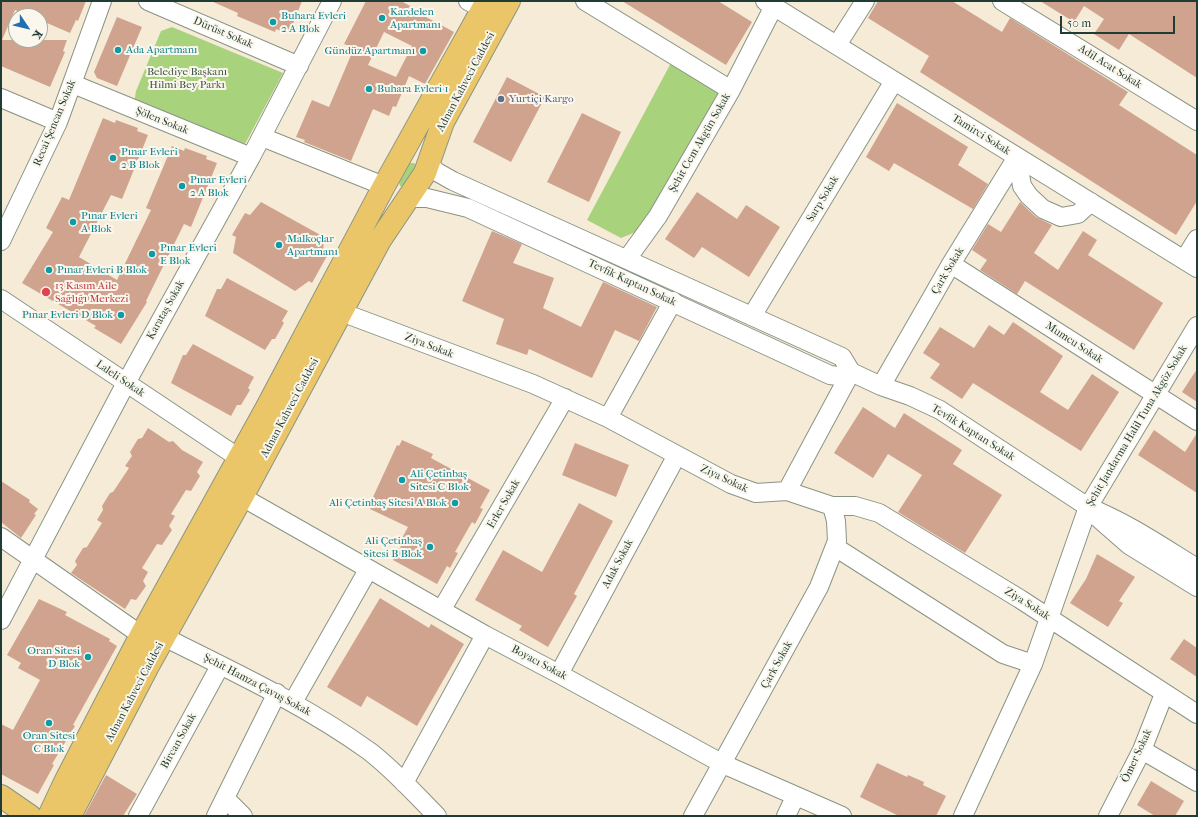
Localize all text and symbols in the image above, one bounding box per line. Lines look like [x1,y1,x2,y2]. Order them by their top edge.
place label: Kardelen Apartmanı [390,5,441,31]
north arrow [8,8,48,48]
scale bar [1062,8,1177,34]
place label: Buhara Evleri 2 A Blok [281,9,346,35]
marker: Kardelen Apartmanı [377,13,387,23]
street label: Dürüst Sokak [191,15,255,51]
text: 50 m [1067,16,1091,30]
marker: Buhara Evleri 2 A Blok [268,17,278,27]
text: K [30,28,45,42]
street label: Adnan Kahveci Caddesi [434,30,498,134]
street label: Adil Acat Sokak [1076,42,1144,92]
place label: Ada Apartmanı [126,43,197,57]
place label: Gündüz Apartmanı [325,44,415,58]
marker: Ada Apartmanı [113,45,123,55]
marker: Gündüz Apartmanı [418,46,428,56]
park label: Belediye Başkanı Hilmi Bey Parkı [147,65,227,91]
street label: Recai Şencan Sokak [31,78,79,168]
place label: Buhara Evleri 1 [377,82,448,96]
marker: Buhara Evleri 1 [364,84,374,94]
street label: Şehit Cem Akgün Sokak [666,91,734,195]
place label: Yurtiçi Kargo [509,92,574,106]
marker: Yurtiçi Kargo [496,94,506,104]
street label: Şölen Sokak [134,104,190,138]
street label: Tamirci Sokak [949,112,1013,158]
place label: Pınar Evleri 2 B Blok [121,145,178,171]
marker: Pınar Evleri 2 B Blok [108,153,118,163]
place label: Pınar Evleri 2 A Blok [190,173,247,199]
street label: Sarp Sokak [804,173,842,225]
marker: Pınar Evleri 2 A Blok [177,181,187,191]
place label: Pınar Evleri A Blok [81,209,138,235]
marker: Pınar Evleri A Blok [68,217,78,227]
place label: Malkoçlar Apartmanı [287,232,338,258]
marker: Malkoçlar Apartmanı [274,240,284,250]
place label: Pınar Evleri E Blok [160,241,217,267]
street label: Çark Sokak [929,245,967,297]
marker: Pınar Evleri E Blok [147,249,157,259]
street label: Tevfik Kaptan Sokak [586,257,678,309]
place label: Pınar Evleri B Blok [57,263,147,277]
marker: Pınar Evleri B Blok [44,265,54,275]
street label: Karataş Sokak [144,278,188,342]
place label: 13 Kasım Aile Sağlığı Merkezi [55,279,128,305]
marker: 13 Kasım Aile Sağlığı Merkezi [40,286,52,298]
place label: Pınar Evleri D Blok [22,308,113,322]
marker: Pınar Evleri D Blok [116,310,126,320]
street label: Mumcu Sokak [1043,319,1105,367]
street label: Ziya Sokak [403,331,455,361]
street label: Şehit Jandarma Halil Tuna Akgöz Sokak [1083,343,1191,509]
street label: Adnan Kahveci Caddesi [258,356,322,460]
street label: Laleli Sokak [93,358,147,400]
street label: Tevfik Kaptan Sokak [929,402,1017,464]
street label: Ziya Sokak [698,462,750,496]
place label: Ali Çetinbaş Sitesi C Blok [410,467,469,493]
marker: Ali Çetinbaş Sitesi C Blok [397,475,407,485]
street label: Erler Sokak [485,477,523,531]
place label: Ali Çetinbaş Sitesi A Blok [329,496,447,510]
marker: Ali Çetinbaş Sitesi A Blok [450,498,460,508]
place label: Ali Çetinbaş Sitesi B Blok [363,534,422,560]
street label: Adak Sokak [600,537,636,591]
marker: Ali Çetinbaş Sitesi B Blok [425,542,435,552]
street label: Ziya Sokak [1002,585,1052,623]
street label: Çark Sokak [758,639,796,691]
street label: Adnan Kahveci Caddesi [103,640,167,744]
street label: Boyacı Sokak [509,643,569,683]
place label: Oran Sitesi D Blok [27,644,80,670]
street label: Şehit Hamza Çavuş Sokak [201,651,313,719]
marker: Oran Sitesi D Blok [83,652,93,662]
street label: Bircan Sokak [158,711,200,771]
marker: Oran Sitesi C Blok [44,718,54,728]
street label: Ömer Sokak [1119,727,1155,785]
place label: Oran Sitesi C Blok [23,729,75,755]

